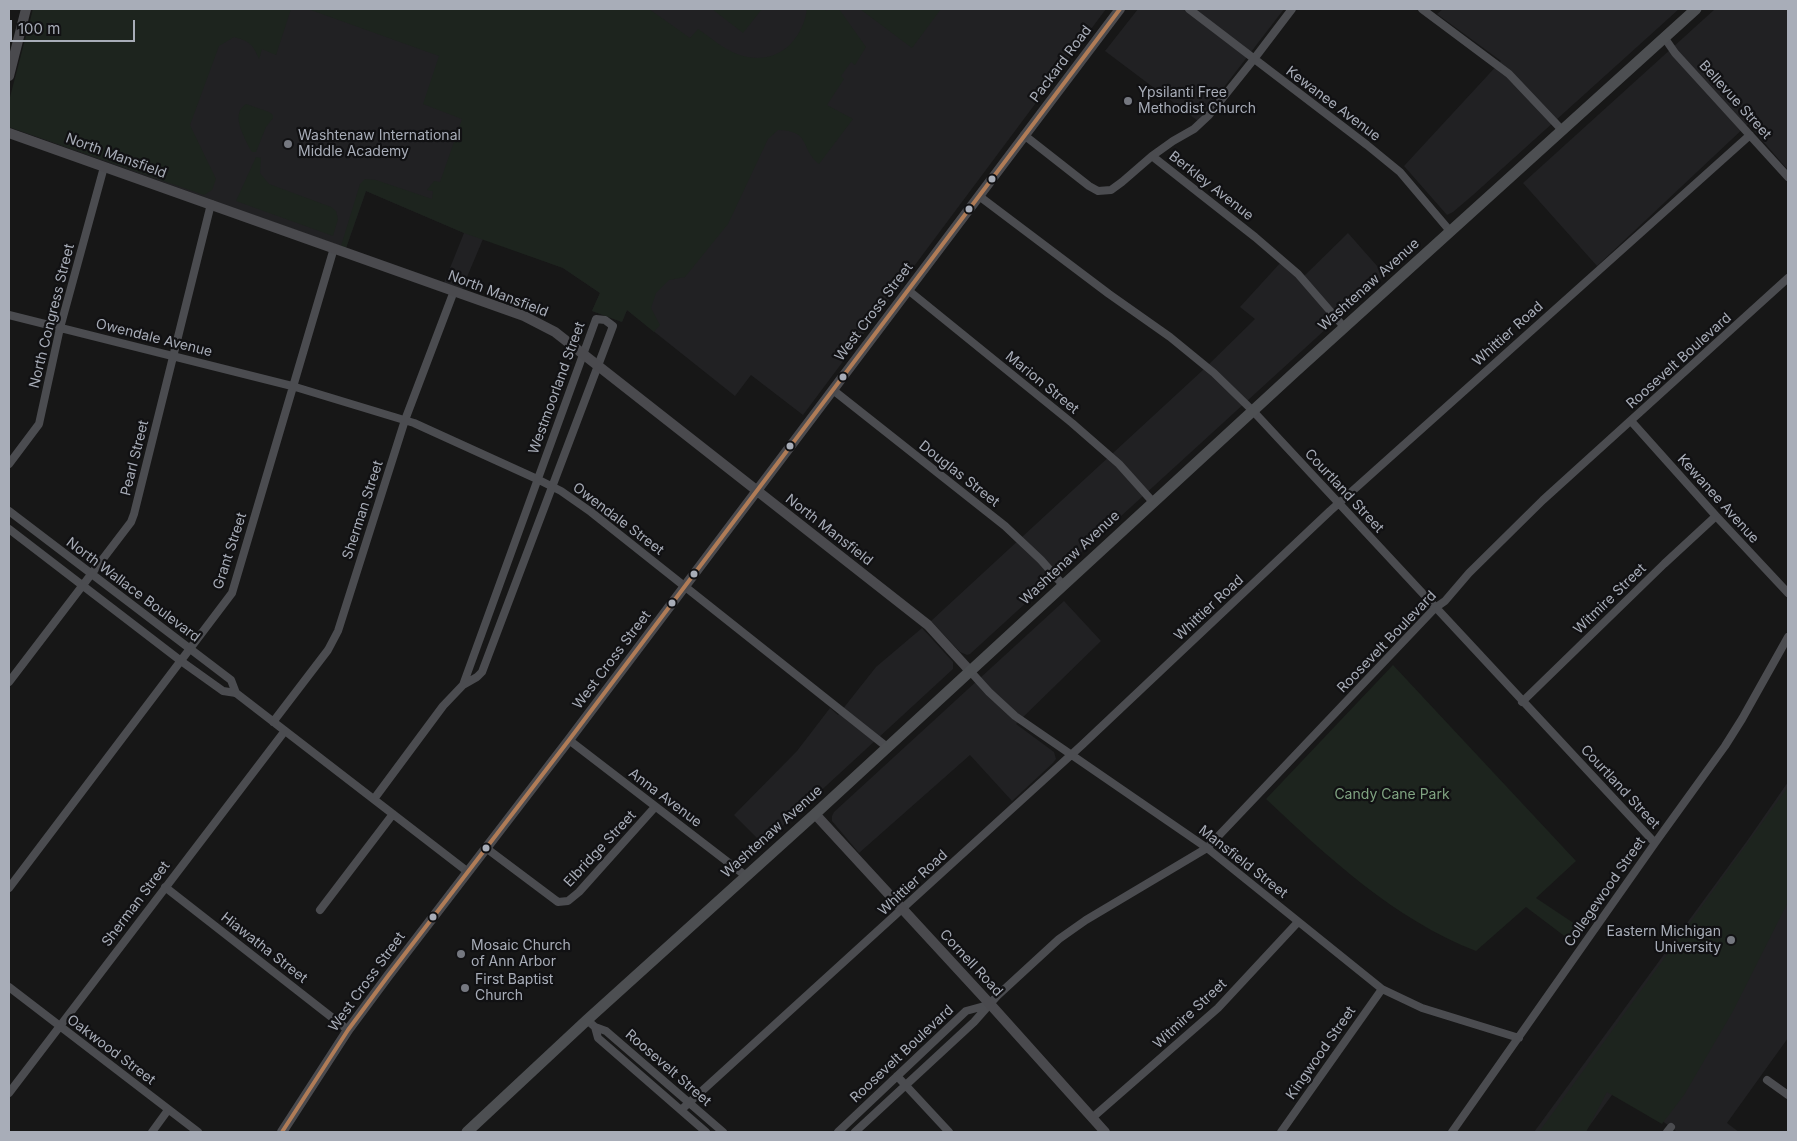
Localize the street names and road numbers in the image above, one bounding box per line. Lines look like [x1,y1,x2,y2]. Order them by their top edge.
street label: Packard Road [1027,22,1095,106]
street label: Bellevue Street [1695,57,1775,143]
street label: Kewanee Avenue [1283,63,1383,145]
street label: North Mansfield [63,130,169,182]
street label: Berkley Avenue [1165,148,1257,224]
street label: Washtenaw Avenue [1315,235,1423,335]
street label: North Congress Street [26,242,78,390]
street label: West Cross Street [831,259,917,365]
street label: North Mansfield [445,267,551,321]
street label: Whittier Road [1469,298,1547,370]
street label: Roosevelt Boulevard [1623,310,1735,412]
street label: Owendale Avenue [94,315,214,361]
street label: Westmoorland Street [525,320,589,456]
street label: Marion Street [1002,348,1082,418]
street label: Pearl Street [117,418,153,498]
street label: Douglas Street [915,437,1003,511]
street label: Courtland Street [1301,446,1387,536]
street label: Kewanee Avenue [1674,451,1762,547]
street label: Sherman Street [339,459,387,561]
street label: Owendale Street [569,479,667,559]
street label: North Mansfield [782,491,876,569]
street label: Washtenaw Avenue [1017,508,1123,608]
street label: Grant Street [210,510,250,592]
street label: North Wallace Boulevard [63,534,203,646]
street label: Witmire Street [1570,560,1650,638]
street label: Whittier Road [1171,572,1247,644]
street label: Roosevelt Boulevard [1334,588,1440,696]
street label: West Cross Street [569,607,655,713]
street label: Courtland Street [1577,742,1663,832]
street label: Anna Avenue [625,765,705,831]
street label: Washtenaw Avenue [718,782,826,882]
street label: Elbridge Street [560,807,640,891]
street label: Mansfield Street [1195,822,1291,902]
street label: Collegewood Street [1561,834,1649,950]
street label: Whittier Road [875,847,951,919]
street label: Sherman Street [98,858,174,950]
street label: Hiawatha Street [217,909,311,987]
street label: Cornell Road [936,926,1006,1000]
street label: West Cross Street [325,929,409,1035]
street label: Witmire Street [1150,976,1230,1052]
street label: Roosevelt Boulevard [847,1002,957,1106]
street label: Kingwood Street [1283,1003,1359,1103]
street label: Oakwood Street [64,1011,158,1089]
street label: Roosevelt Street [622,1026,714,1110]

